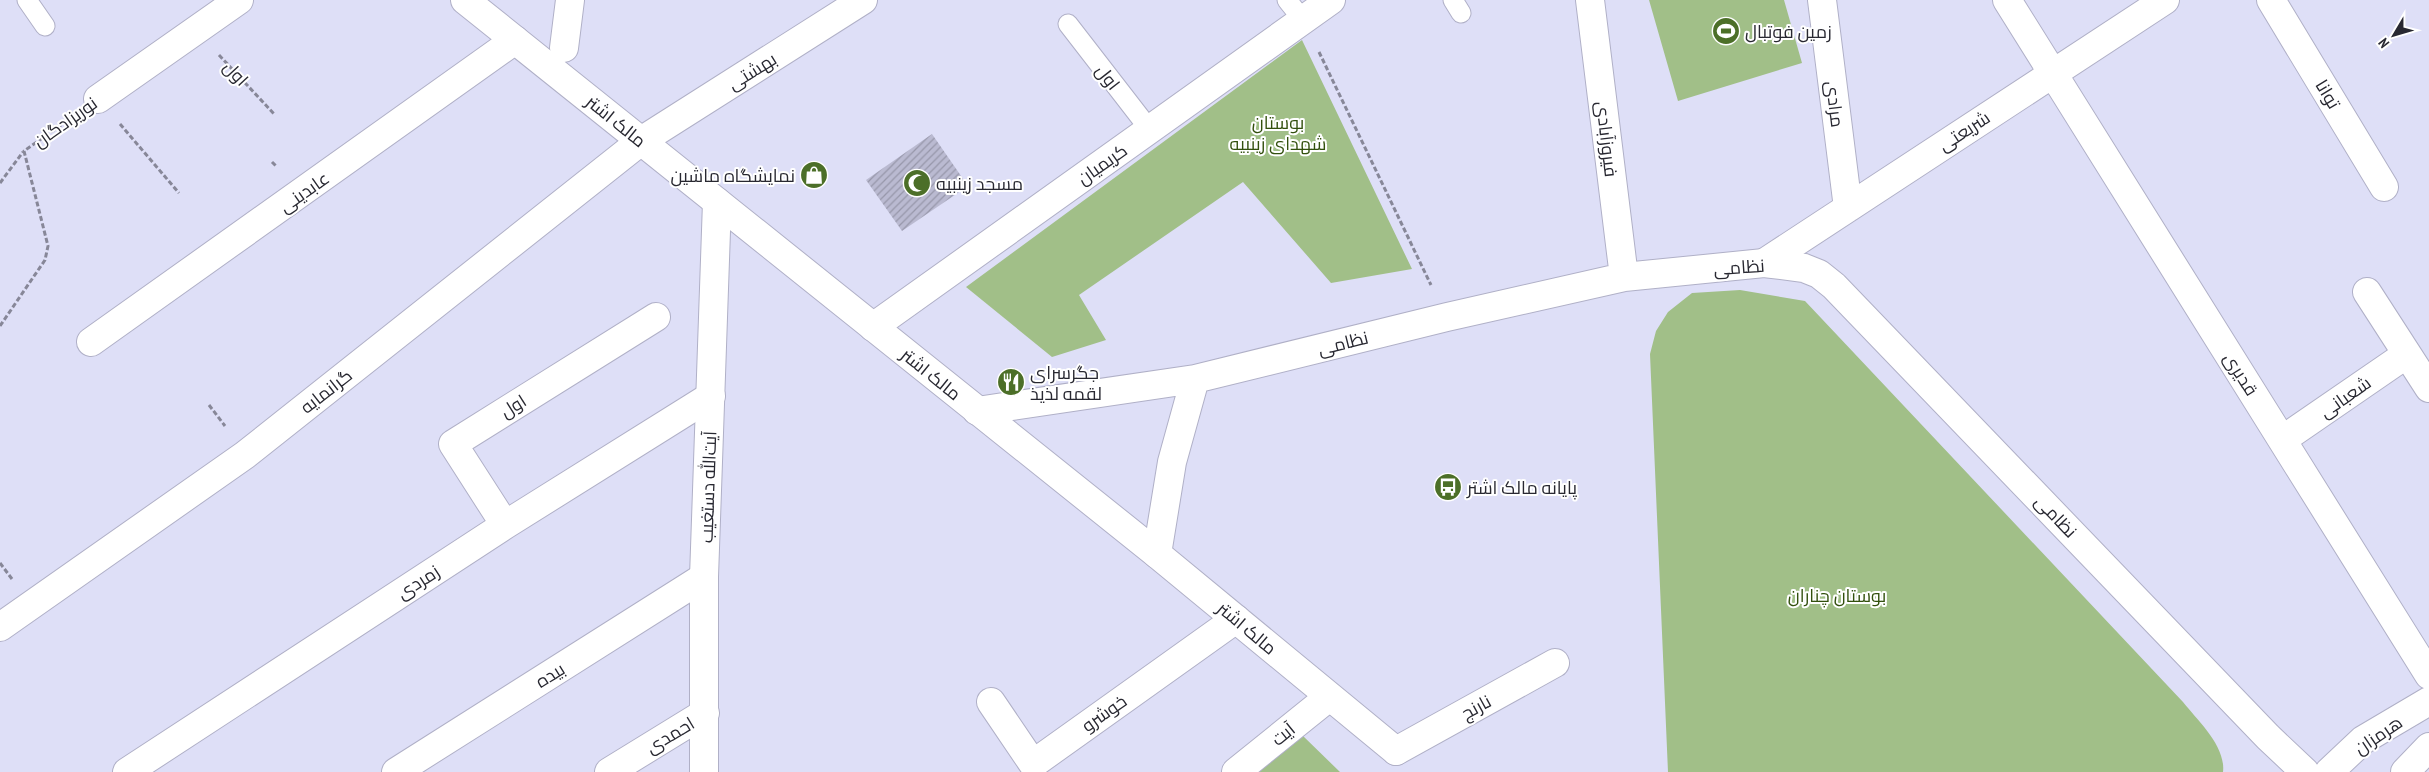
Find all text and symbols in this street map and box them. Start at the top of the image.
north arrow [2369,10,2419,60]
sports icon: زمین فوتبال [1711,16,1741,46]
place label: زمین فوتبال [1745,20,1832,43]
text: N [2374,34,2393,52]
street label: بهشتی [723,47,781,95]
street label: اول [219,55,253,91]
street label: اول [1091,59,1125,95]
street label: توانا [2310,75,2346,113]
street label: مرادی [1821,79,1849,129]
street label: مالک اشتر [580,89,651,152]
street label: نوریزادگان [28,92,102,152]
street label: فیروزآبادی [1591,100,1623,178]
street label: شریعتی [1934,106,1994,156]
park label: بوستان شهدای زینبیه [1229,111,1327,155]
street label: کریمیان [1072,138,1132,190]
shop icon: نمایشگاه ماشین [799,160,829,190]
place label: نمایشگاه ماشین [670,164,795,187]
street label: عابدینی [274,166,334,218]
mosque icon: مسجد زینبیه [902,168,932,198]
place label: مسجد زینبیه [936,172,1023,195]
street label: نظامی [1713,254,1765,280]
street label: نظامی [1315,326,1371,360]
street label: مالک اشتر [895,342,966,405]
street label: قدیری [2219,348,2263,400]
place label: جگرسرای لقمه لذیذ [1030,361,1102,405]
street label: گرانمایه [295,364,357,418]
restaurant icon: جگرسرای لقمه لذیذ [996,367,1026,397]
street label: شعبانی [2315,371,2375,423]
street label: اول [496,389,530,423]
street label: آیت‌الله دستغیب [695,430,721,544]
bus stop icon: پایانه مالک اشتر [1433,472,1463,502]
place label: پایانه مالک اشتر [1466,476,1577,500]
street label: نظامی [2030,490,2082,542]
street label: زمردی [392,560,444,604]
park label: بوستان چناران [1788,584,1886,608]
street label: مالک اشتر [1212,596,1281,660]
street label: بیده [531,657,569,693]
street label: خوشرو [1077,689,1131,737]
street label: نارنج [1457,689,1496,725]
street label: هرمزان [2349,711,2407,759]
street label: احمدی [641,712,699,758]
street label: آیت [1266,717,1300,751]

